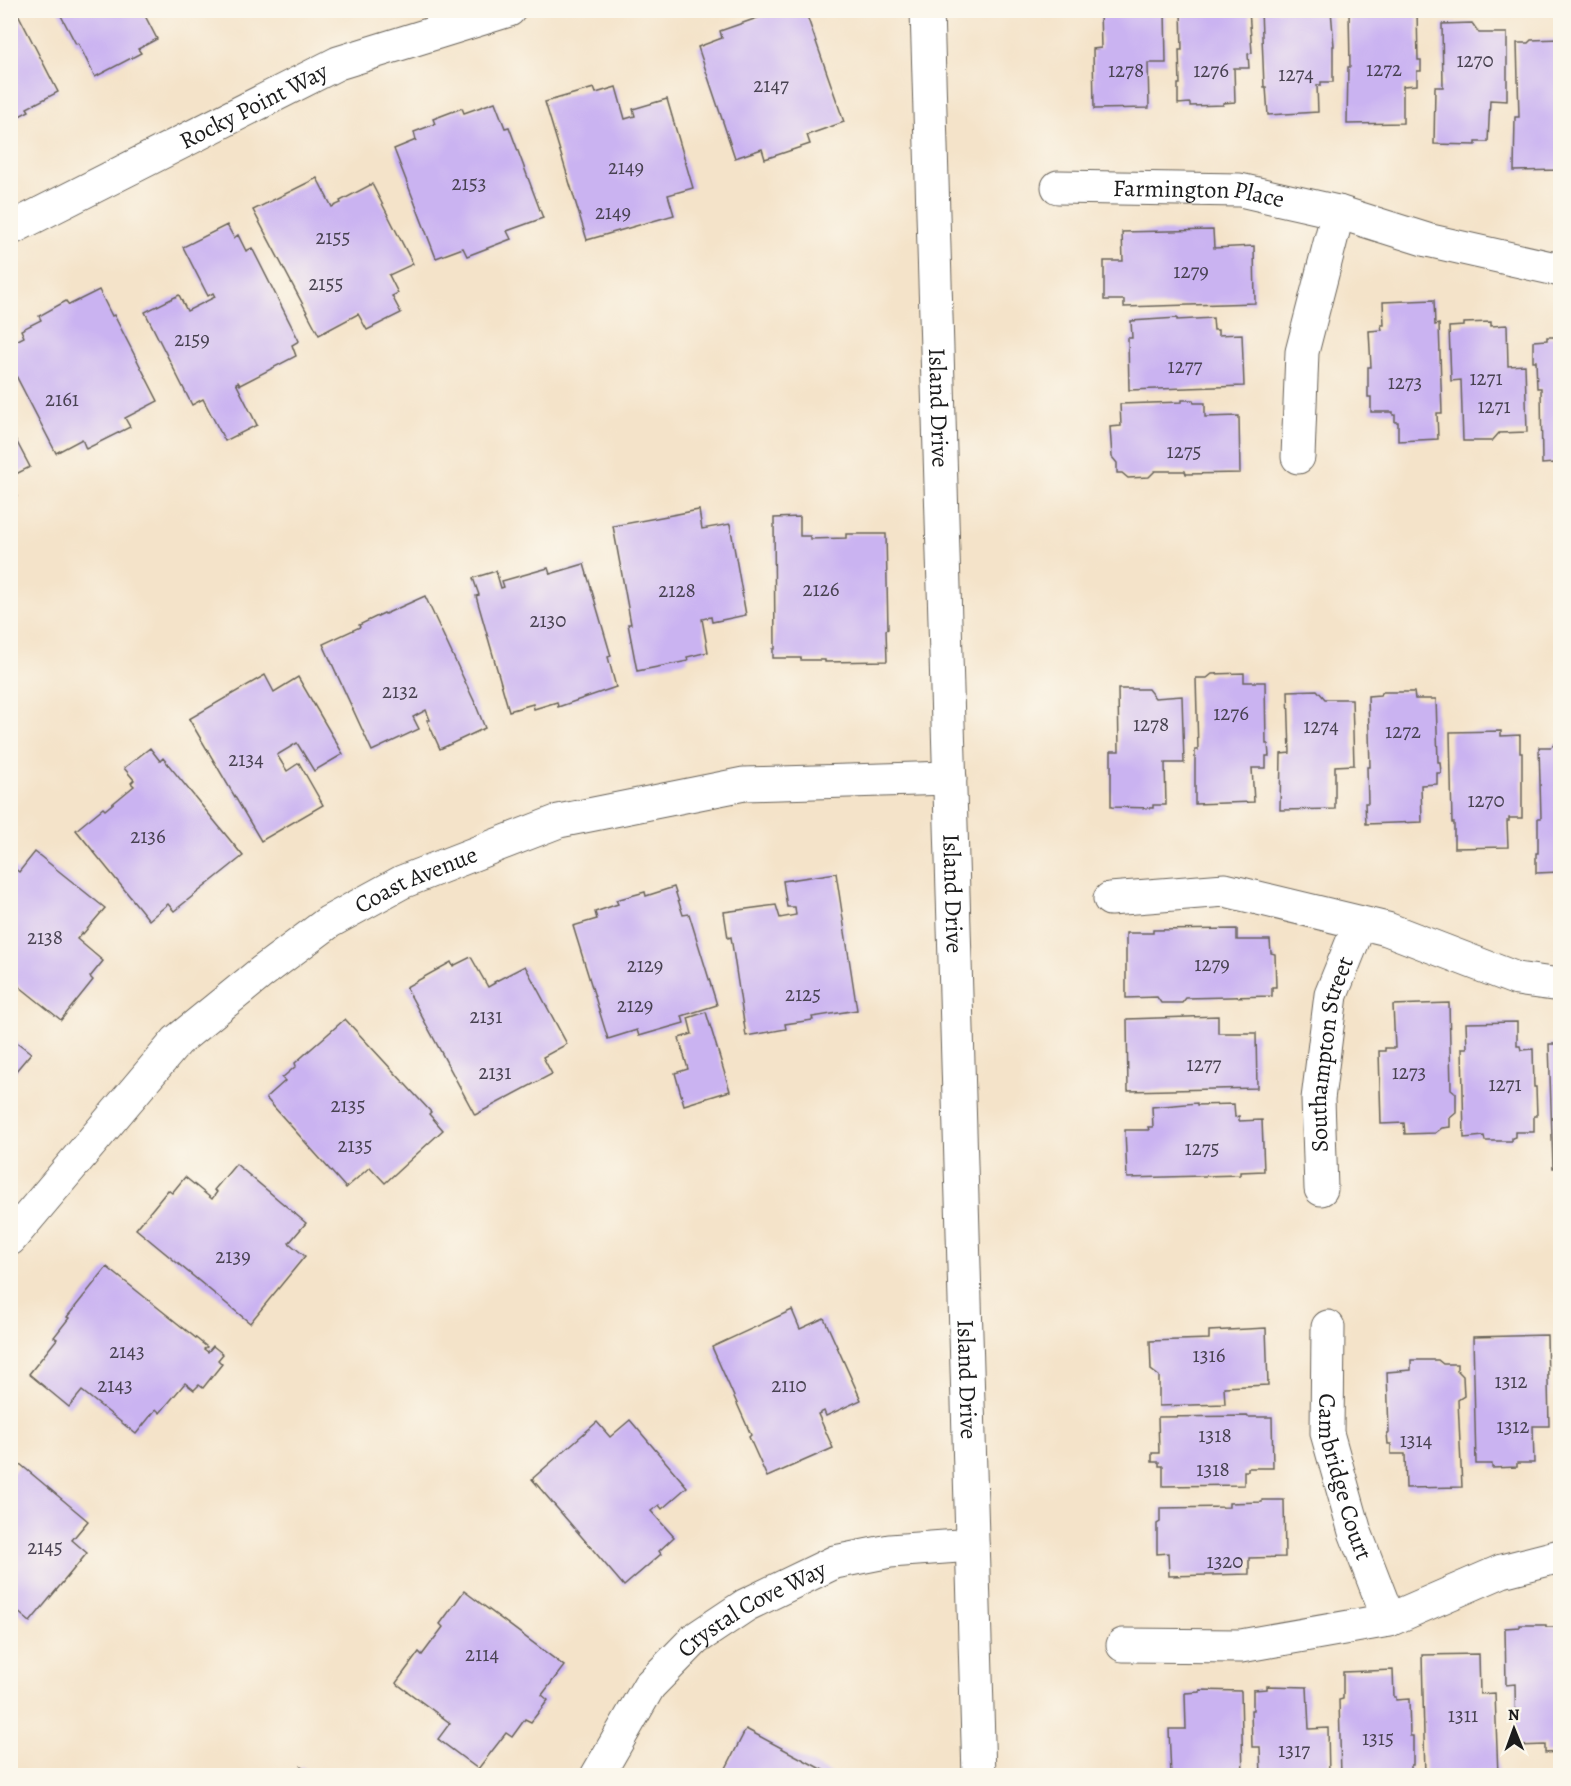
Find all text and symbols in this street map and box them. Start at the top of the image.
house number: 1270 [1456,46,1494,74]
street label: Rocky Point Way [174,55,333,157]
house number: 1272 [1366,55,1402,83]
house number: 1278 [1108,56,1144,84]
house number: 1276 [1193,56,1229,84]
house number: 1274 [1278,60,1314,88]
house number: 2147 [753,71,789,99]
house number: 2149 [608,153,644,181]
house number: 2153 [452,169,486,197]
street label: Farmington Place [1113,172,1288,215]
house number: 2149 [595,198,631,226]
house number: 2155 [315,223,351,251]
house number: 1279 [1173,257,1209,285]
house number: 2155 [308,269,344,297]
house number: 2159 [174,325,210,353]
street label: Island Drive [921,348,956,468]
house number: 1277 [1168,352,1203,380]
house number: 1271 [1469,364,1503,392]
house number: 1273 [1388,368,1422,396]
house number: 2161 [45,385,79,413]
house number: 1271 [1477,392,1511,420]
house number: 1275 [1166,437,1202,465]
house number: 2126 [803,575,840,603]
house number: 2128 [658,576,696,604]
house number: 2130 [529,606,567,634]
house number: 2132 [382,677,418,705]
house number: 1276 [1213,699,1249,727]
house number: 1278 [1133,710,1169,738]
house number: 1274 [1303,712,1339,740]
house number: 1272 [1385,717,1421,745]
house number: 2134 [228,745,264,773]
house number: 1270 [1467,786,1505,814]
house number: 2136 [130,822,166,850]
street label: Island Drive [935,833,971,954]
street label: Coast Avenue [349,838,482,921]
house number: 2138 [27,923,63,951]
house number: 1279 [1194,950,1230,978]
house number: 2129 [627,951,663,979]
street label: Southampton Street [1302,951,1361,1153]
house number: 2125 [785,980,821,1008]
house number: 2129 [617,991,653,1019]
house number: 2131 [469,1002,503,1030]
house number: 1277 [1187,1050,1222,1078]
house number: 2131 [478,1058,512,1086]
house number: 1273 [1392,1058,1426,1086]
house number: 1271 [1488,1070,1522,1098]
house number: 2135 [331,1091,365,1119]
house number: 2135 [338,1131,372,1159]
house number: 1275 [1184,1134,1220,1162]
house number: 2139 [215,1242,251,1270]
street label: Island Drive [950,1319,985,1440]
house number: 2143 [109,1337,145,1365]
house number: 1316 [1193,1341,1226,1369]
house number: 1312 [1494,1367,1528,1395]
house number: 2143 [97,1371,133,1399]
house number: 2110 [771,1371,807,1399]
street label: Cambridge Court [1311,1393,1380,1565]
house number: 1312 [1496,1412,1530,1440]
house number: 1318 [1198,1421,1232,1449]
house number: 1314 [1400,1426,1432,1454]
house number: 1318 [1196,1455,1230,1483]
house number: 2145 [27,1533,63,1561]
house number: 1320 [1206,1547,1244,1575]
street label: Crystal Cove Way [670,1553,832,1664]
house number: 2114 [465,1640,499,1668]
north arrow [1484,1699,1544,1759]
house number: 1311 [1448,1701,1478,1729]
text: N [1508,1704,1520,1726]
house number: 1315 [1362,1724,1394,1752]
house number: 1317 [1278,1736,1310,1764]

